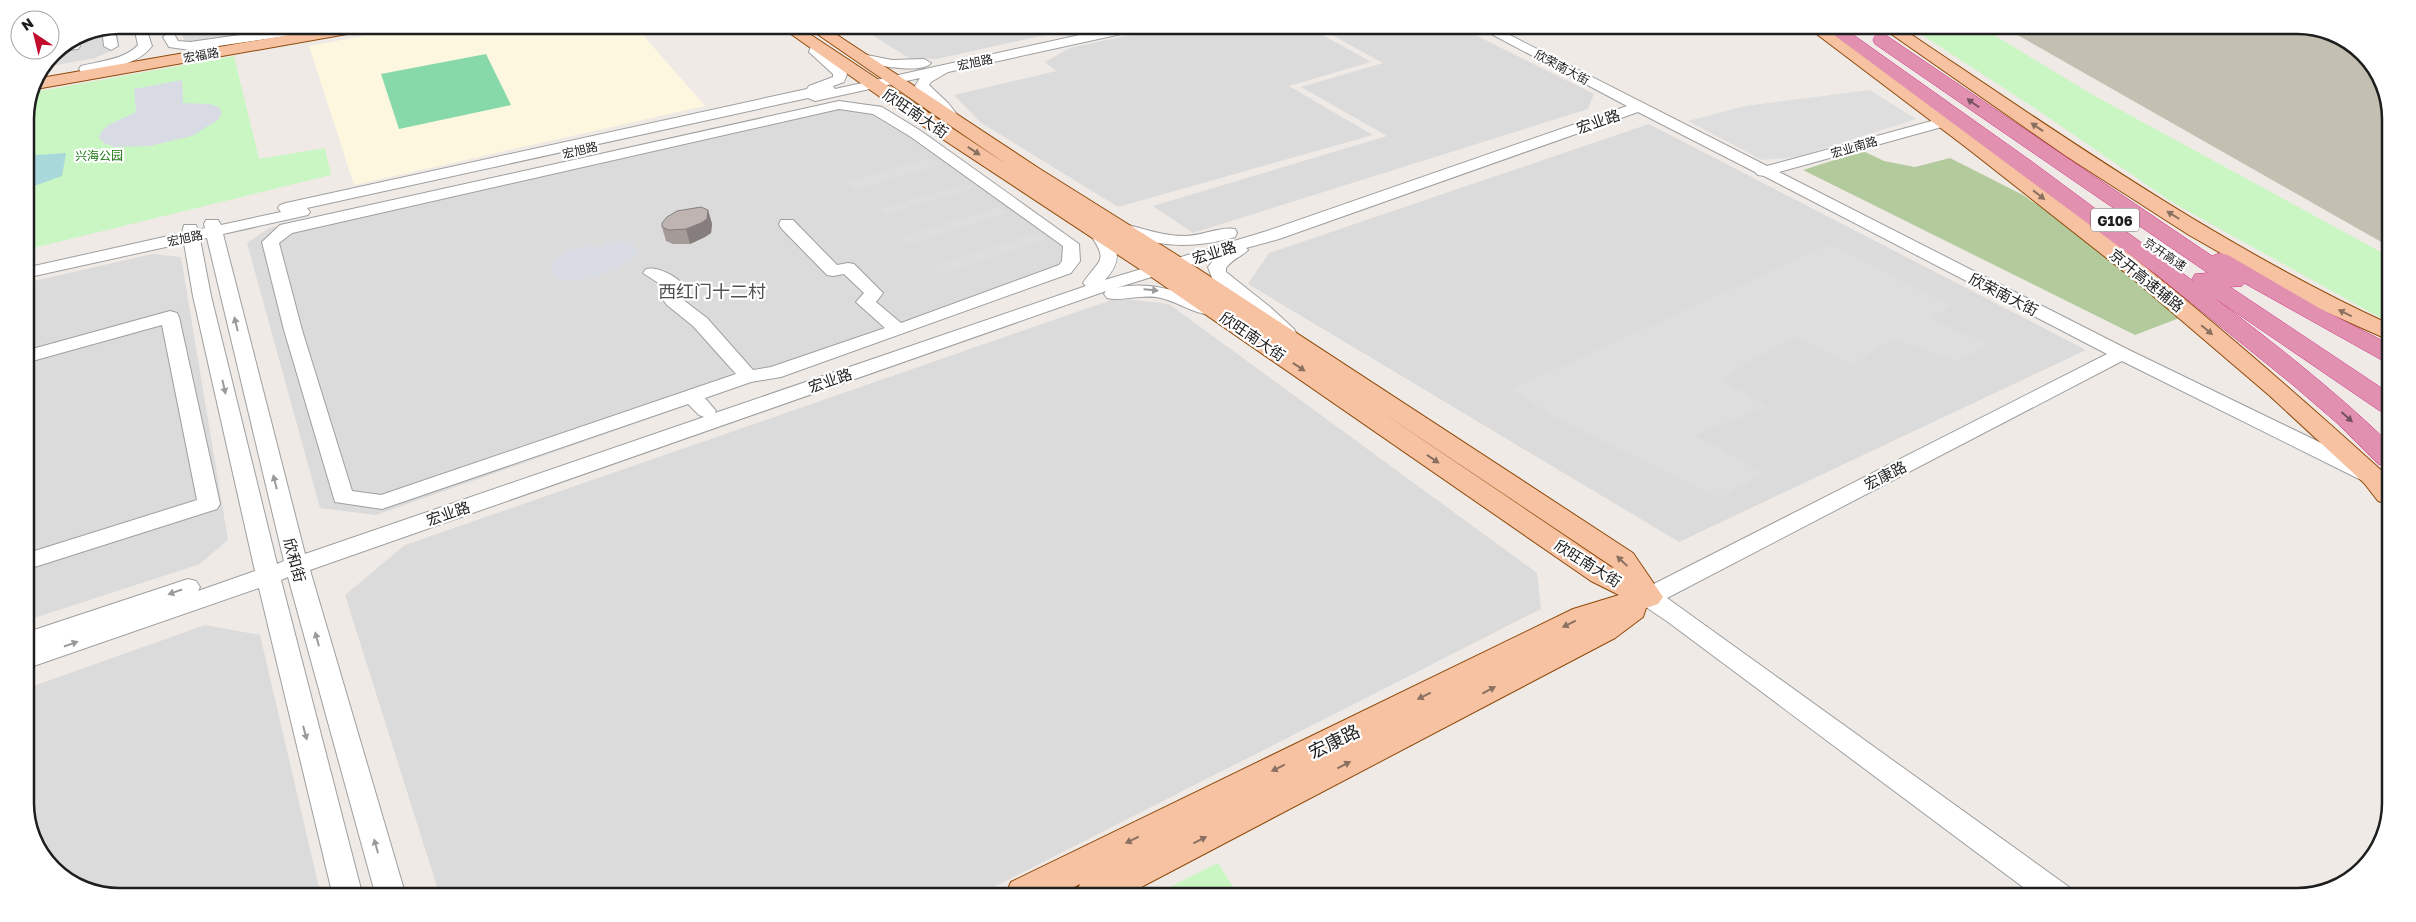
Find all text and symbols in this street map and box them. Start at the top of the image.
north arrow [10,10,60,60]
text: N [18,14,36,34]
street label: 宏福路 [182,44,220,66]
street label: 欣荣南大街 [1532,46,1592,88]
street label: 宏旭路 [956,51,994,73]
street label: 欣旺南大街 [880,85,952,141]
one-way arrow [1966,98,1980,108]
street label: 宏业路 [1574,105,1622,137]
one-way arrow [2030,122,2044,132]
street label: 宏业南路 [1829,133,1879,161]
street label: 宏旭路 [561,139,599,161]
one-way arrow [967,147,981,156]
park label: 兴海公园 [75,148,123,163]
one-way arrow [2032,190,2045,201]
road number: G106 [2091,208,2139,232]
one-way arrow [2167,211,2180,220]
street label: 宏旭路 [166,227,204,249]
street label: 京开高速 [2141,234,2189,274]
street label: 宏业路 [1190,237,1238,267]
street label: 京开高速辅路 [2106,245,2188,315]
street label: 欣荣南大街 [1966,269,2042,319]
district label: 西红门十二村 [658,280,766,302]
one-way arrow [1144,286,1160,294]
street label: 欣旺南大街 [1217,308,1289,364]
one-way arrow [2338,308,2352,316]
one-way arrow [232,317,240,332]
one-way arrow [2200,324,2213,335]
one-way arrow [1292,363,1305,372]
street label: 宏业路 [806,364,854,396]
one-way arrow [220,380,228,395]
one-way arrow [2340,411,2352,423]
one-way arrow [1426,454,1439,464]
street label: 宏康路 [1861,457,1909,493]
one-way arrow [271,475,279,490]
street label: 宏业路 [424,497,472,529]
street label: 欣旺南大街 [1551,535,1625,591]
street label: 欣和街 [280,536,310,584]
one-way arrow [1616,555,1628,567]
one-way arrow [167,588,182,596]
one-way arrow [1562,620,1576,628]
one-way arrow [313,632,321,647]
one-way arrow [64,640,79,648]
one-way arrow [1482,686,1495,695]
one-way arrow [1416,692,1431,700]
street label: 宏康路 [1305,719,1363,763]
one-way arrow [302,725,310,740]
one-way arrow [1337,761,1352,769]
one-way arrow [1271,764,1285,772]
one-way arrow [1125,836,1140,845]
one-way arrow [1193,836,1207,844]
one-way arrow [372,838,380,853]

